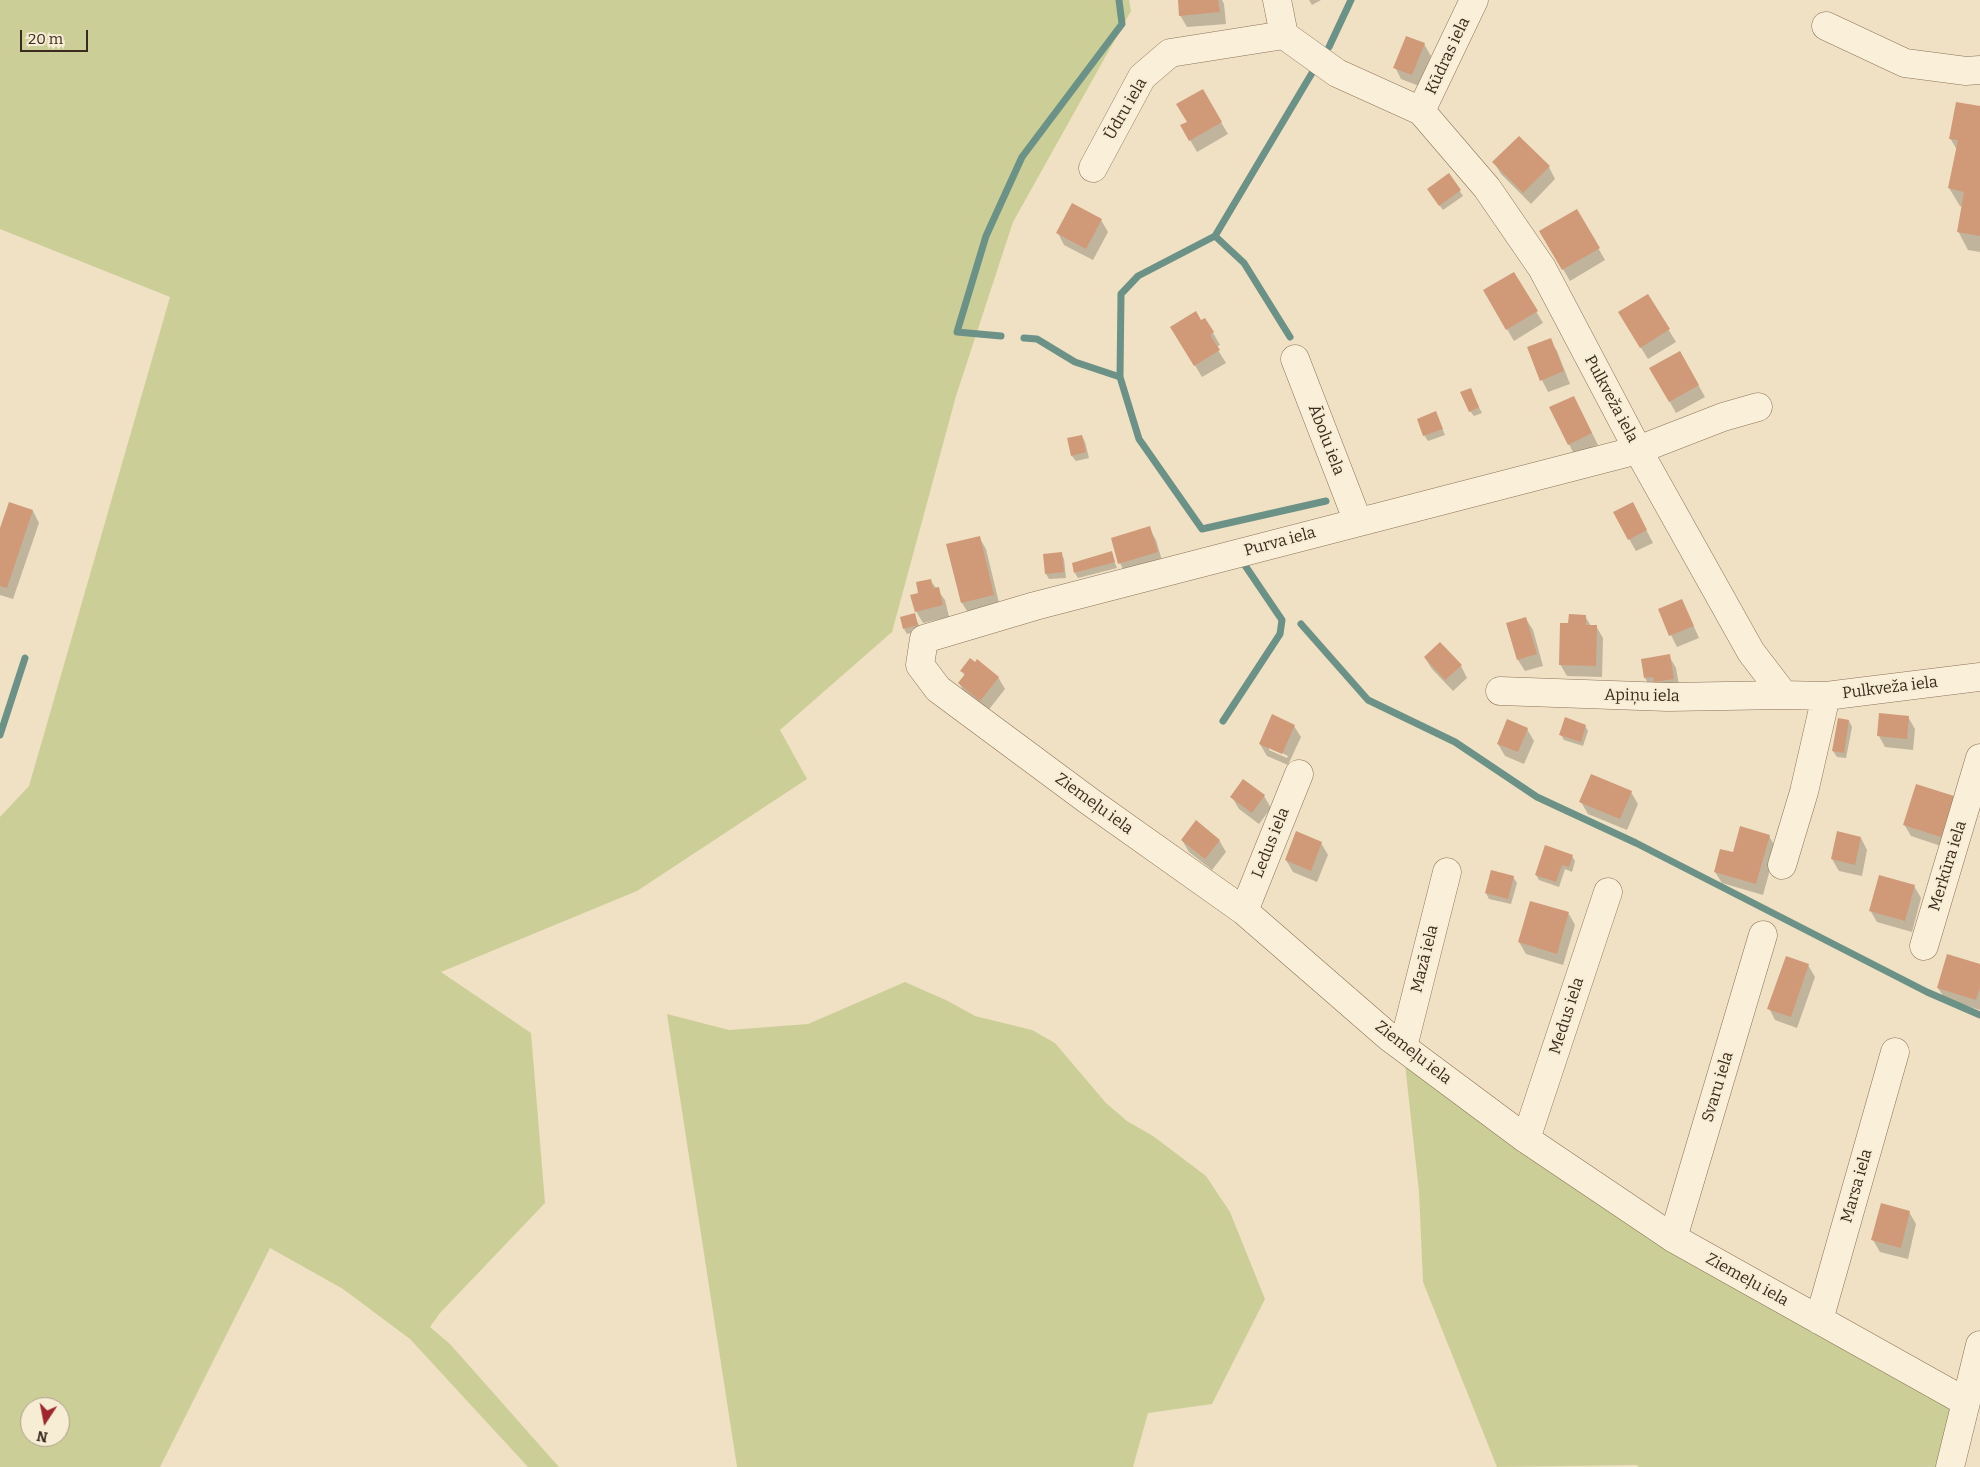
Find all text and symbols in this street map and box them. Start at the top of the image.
street label: Kūdras iela [1422,14,1474,98]
scale bar [22,20,90,52]
text: 20 m [28,30,63,48]
street label: Ūdru iela [1101,75,1151,143]
street label: Pulkveža iela [1580,352,1642,446]
street label: Ābolu iela [1304,402,1348,478]
street label: Purva iela [1242,523,1318,561]
street label: Pulkveža iela [1841,673,1939,703]
street label: Apiņu iela [1604,686,1680,706]
street label: Ziemeļu iela [1051,769,1137,839]
street label: Ledus iela [1248,805,1294,881]
street label: Merkūra iela [1925,818,1971,914]
street label: Mazā iela [1407,923,1443,995]
street label: Medus iela [1546,975,1588,1057]
street label: Ziemeļu iela [1371,1017,1455,1089]
street label: Svaru iela [1698,1049,1738,1125]
street label: Marsa iela [1837,1147,1877,1225]
street label: Ziemeļu iela [1702,1249,1792,1311]
north arrow [20,1397,70,1447]
text: N [35,1427,49,1446]

